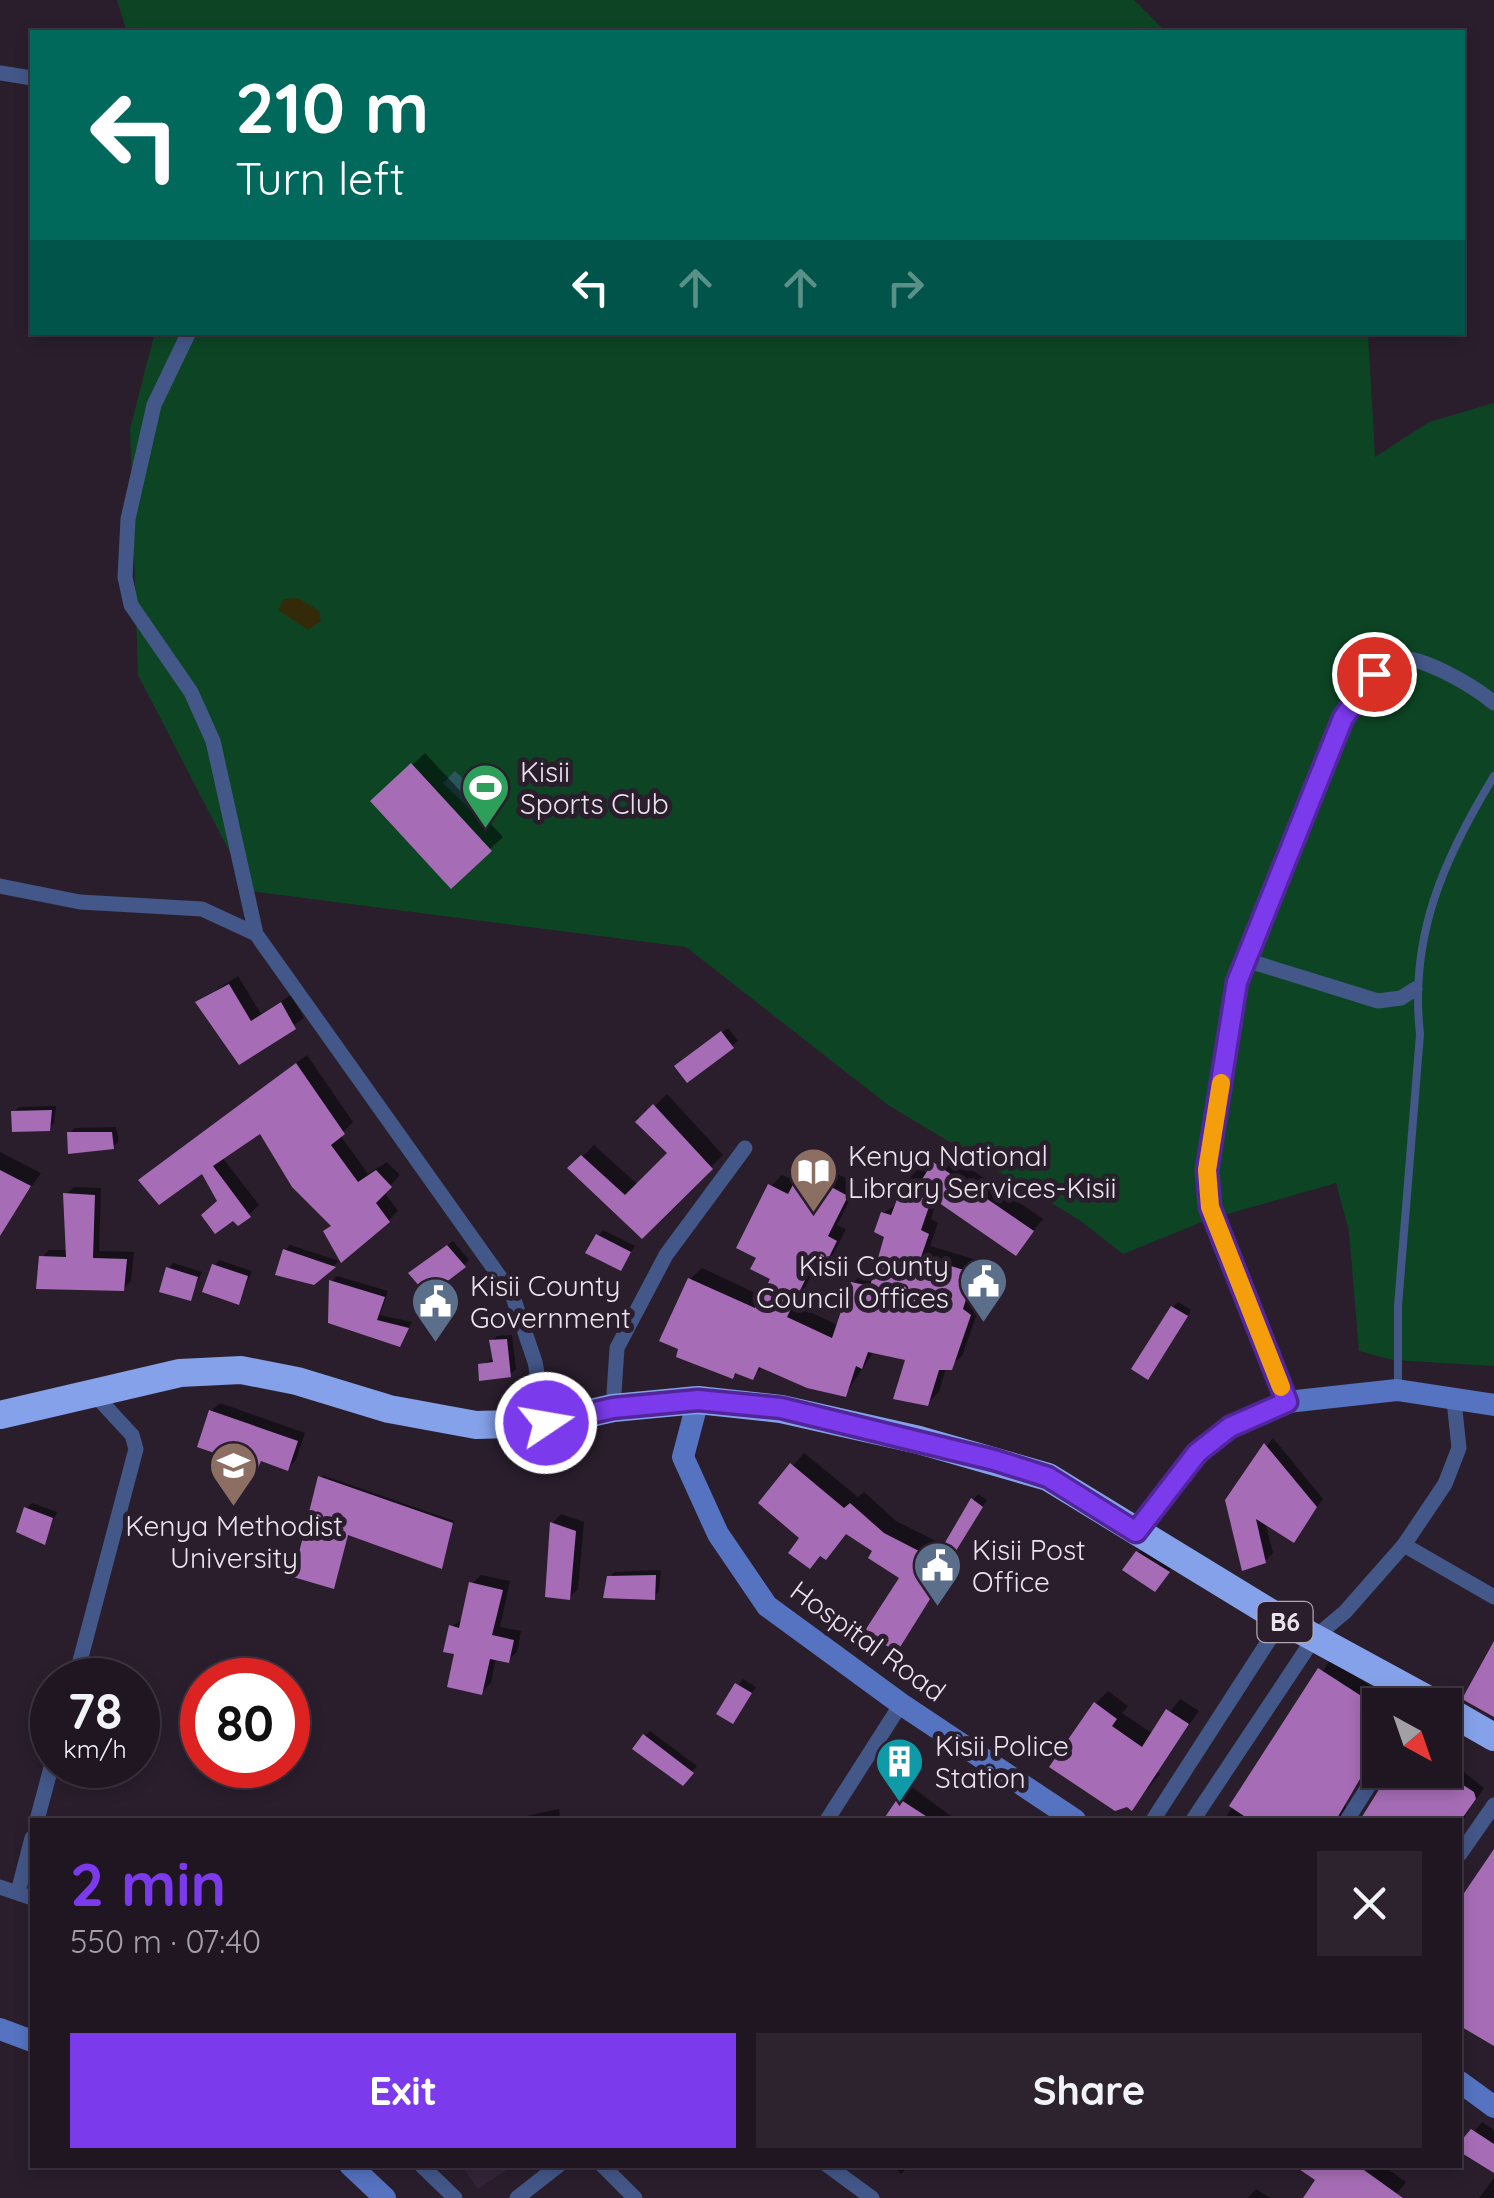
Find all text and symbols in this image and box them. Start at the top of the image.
text: 210 m [235,63,429,151]
icon: left [70,70,200,200]
text: Turn left [235,150,405,206]
icon: left [563,260,618,315]
icon: ahead [668,260,723,315]
icon: ahead [773,260,828,315]
icon: right [878,260,933,315]
pin [1332,632,1417,717]
icon: arrive [1347,647,1402,702]
place label: Kisii Sports Club [520,754,669,821]
sports icon: Kisii Sports Club [459,762,511,830]
place label: Kenya National Library Services-Kisii [848,1138,1117,1205]
library icon: Kenya National Library Services-Kisii [787,1146,839,1214]
place label: Kisii County Council Offices [756,1248,949,1315]
public building icon: Kisii County Council Offices [958,1256,1010,1324]
place label: Kisii County Government [470,1268,631,1335]
public building icon: Kisii County Government [409,1276,461,1344]
position arrow [494,1371,598,1475]
school or university icon: Kenya Methodist University [208,1440,260,1508]
place label: Kenya Methodist University [125,1508,343,1575]
place label: Kisii Post Office [972,1532,1086,1599]
public building icon: Kisii Post Office [911,1540,963,1608]
street label: Hospital Road [784,1573,953,1709]
road number: B6 [1258,1602,1312,1642]
speed limit sign: 80 [180,1658,310,1788]
text: 78 [68,1679,122,1742]
north arrow [1362,1688,1462,1788]
map controls [1362,1688,1462,1788]
place label: Kisii Police Station [935,1728,1069,1795]
text: km/h [63,1733,127,1764]
building icon: Kisii Police Station [874,1736,926,1804]
text: 2 min [70,1846,226,1921]
button: close [1317,1851,1422,1956]
text: 550 m · 07:40 [70,1921,261,1961]
button: Exit [70,2033,736,2148]
button: Share [756,2033,1422,2148]

